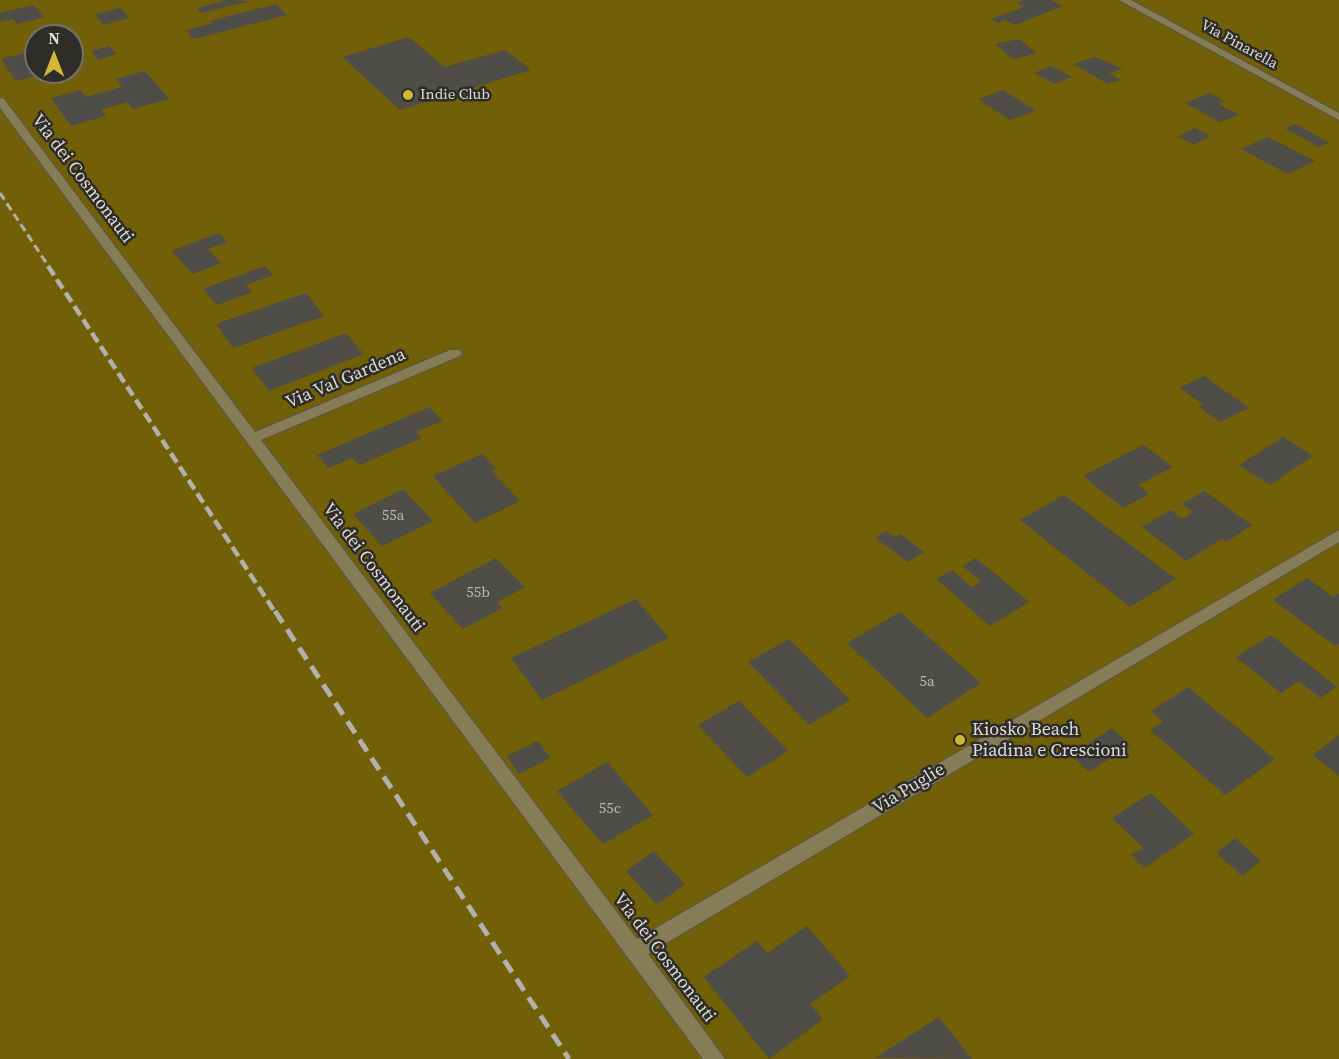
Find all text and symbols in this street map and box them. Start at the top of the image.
street label: Via Pinarella [1197,16,1281,74]
north arrow [24,24,84,84]
text: N [48,27,60,49]
place label: Indie Club [420,86,490,104]
marker: Indie Club [401,88,415,102]
street label: Via dei Cosmonauti [26,110,138,248]
street label: Via Val Gardena [283,344,409,414]
street label: Via dei Cosmonauti [317,499,429,637]
house number: 55a [382,507,404,525]
house number: 55b [466,584,490,602]
house number: 5a [919,673,935,691]
place label: Kiosko Beach Piadina e Crescioni [972,719,1127,762]
marker: Kiosko Beach Piadina e Crescioni [953,733,967,747]
street label: Via Puglie [869,759,949,819]
house number: 55c [599,800,621,818]
street label: Via dei Cosmonauti [608,889,720,1027]

